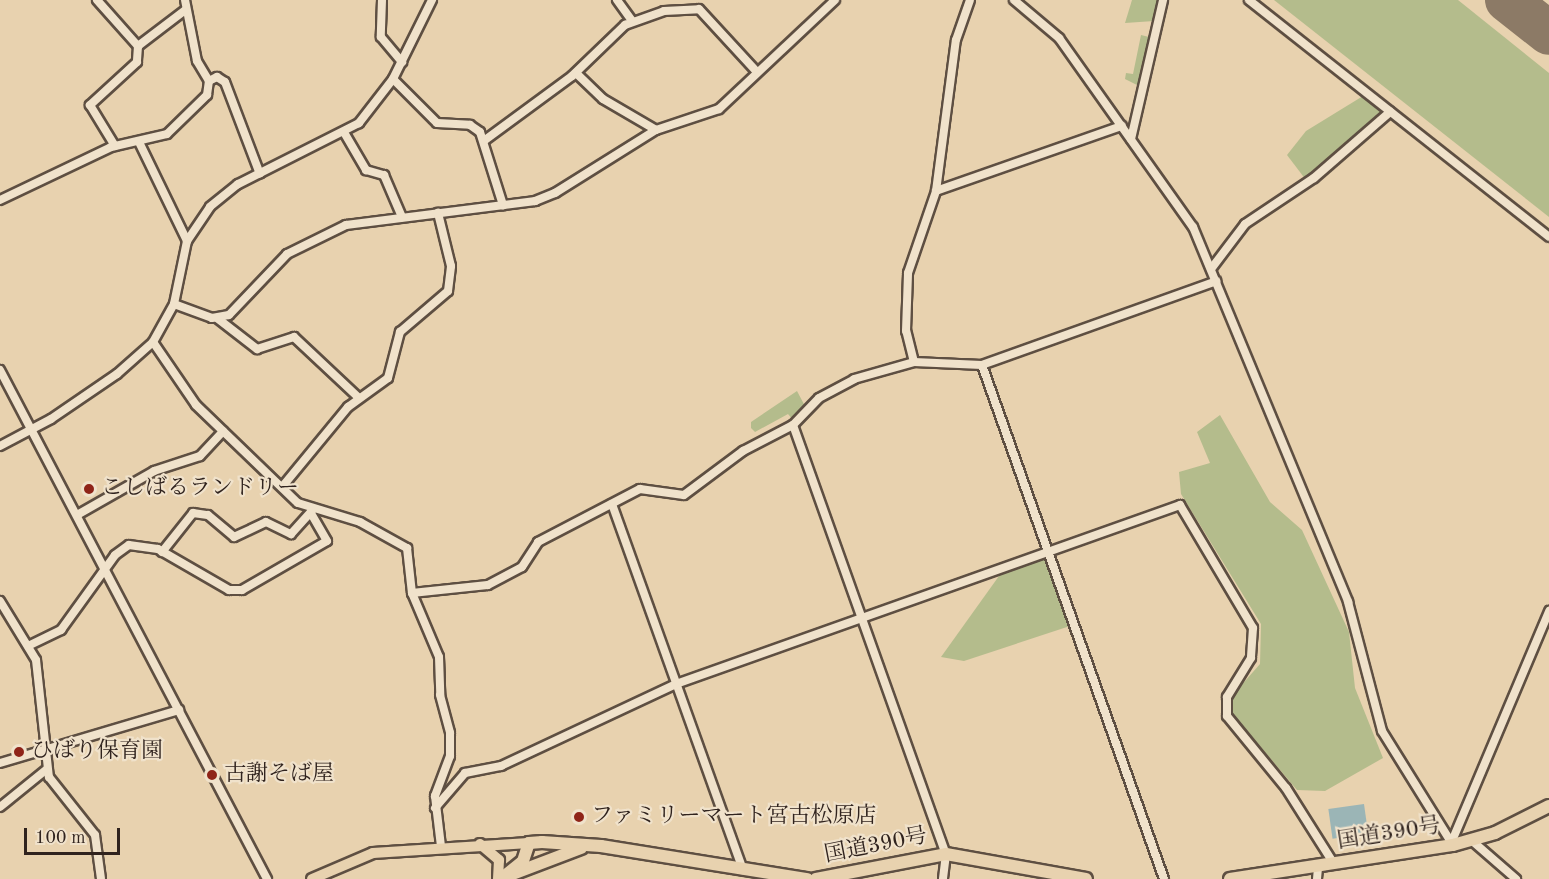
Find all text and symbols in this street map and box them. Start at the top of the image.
place label: こしばるランドリー [101,476,299,502]
marker: こしばるランドリー [82,482,96,496]
place label: ひばり保育園 [31,739,163,765]
marker: ひばり保育園 [12,745,26,759]
place label: 古謝そば屋 [224,762,334,788]
marker: 古謝そば屋 [205,768,219,782]
place label: ファミリーマート宮古松原店 [591,804,877,830]
marker: ファミリーマート宮古松原店 [572,810,586,824]
street label: 国道390号 [1335,813,1443,855]
scale bar [27,816,123,854]
street label: 国道390号 [822,823,930,869]
text: 100 m [35,829,86,847]

